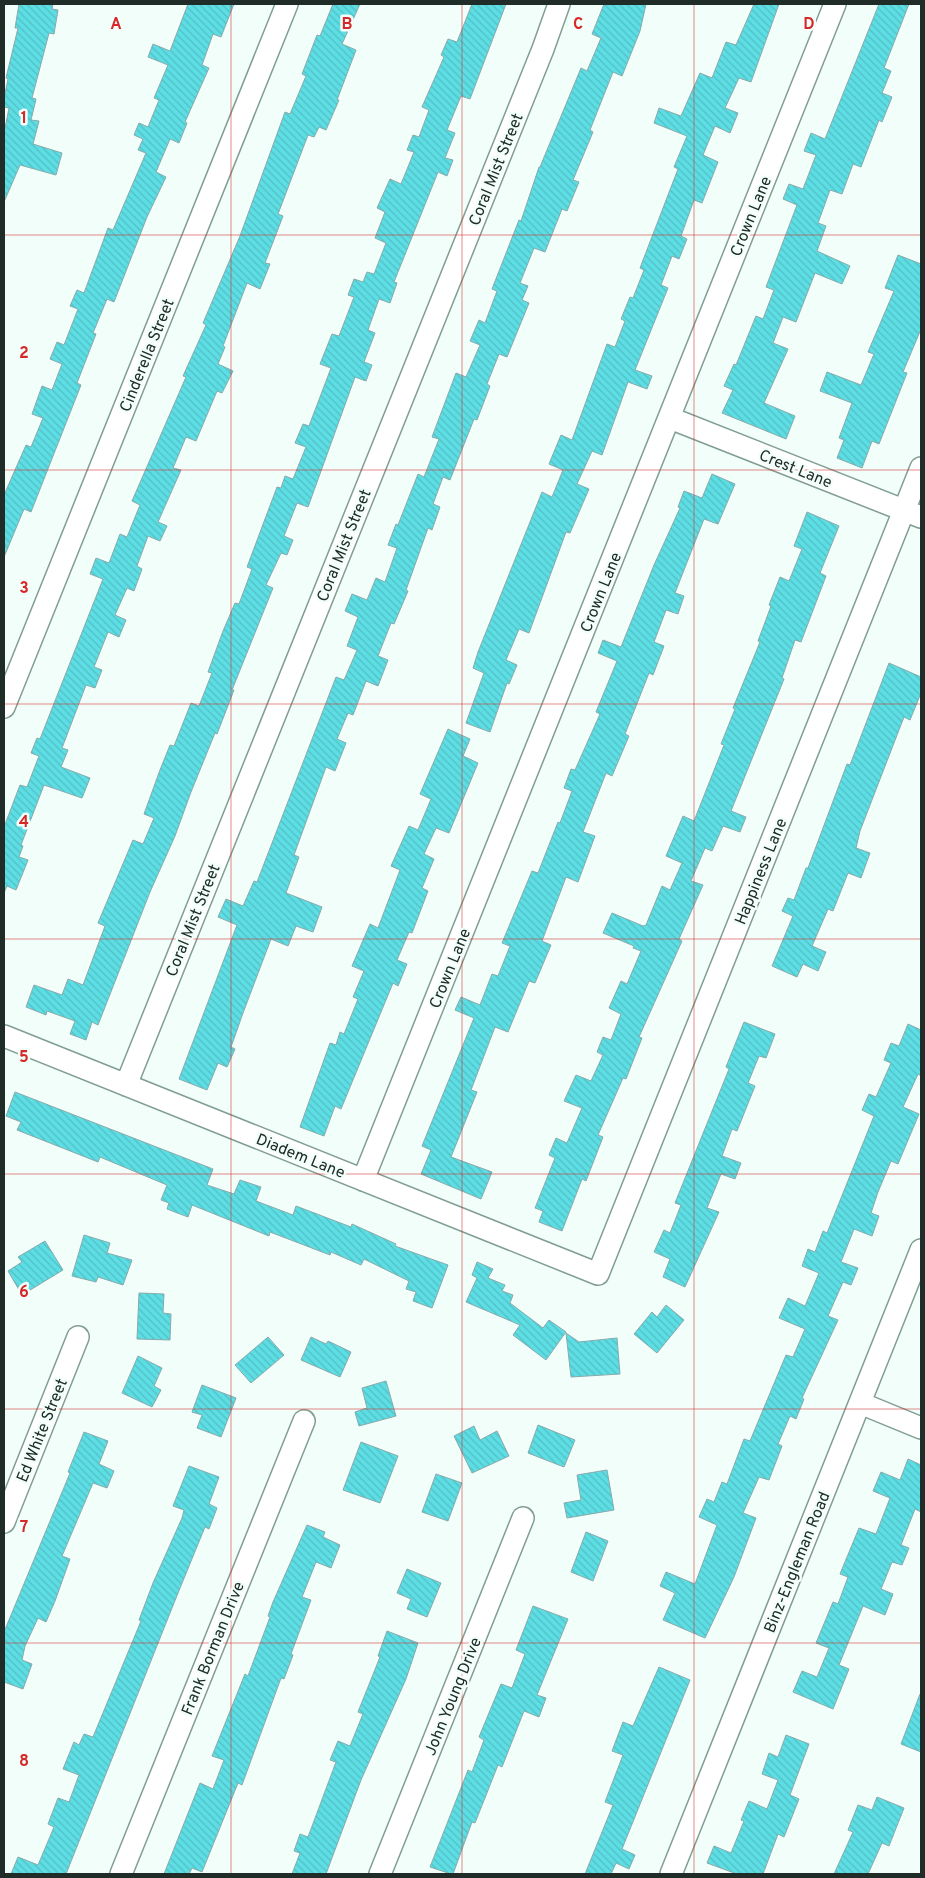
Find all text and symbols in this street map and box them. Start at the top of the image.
text: A [110,15,122,35]
text: B [341,15,353,35]
text: C [573,15,583,35]
text: D [803,15,815,35]
text: 1 [21,109,27,129]
street label: Coral Mist Street [465,111,529,229]
street label: Crown Lane [727,174,777,260]
street label: Cinderella Street [116,296,180,415]
text: 2 [19,344,29,364]
street label: Crest Lane [756,446,835,494]
street label: Coral Mist Street [313,487,377,605]
street label: Crown Lane [577,550,627,636]
text: 3 [19,579,29,599]
text: 4 [19,813,29,833]
street label: Happiness Lane [731,815,792,928]
street label: Coral Mist Street [162,862,226,980]
street label: Crown Lane [426,926,476,1012]
text: 5 [19,1048,29,1068]
street label: Diadem Lane [253,1130,348,1184]
text: 6 [19,1283,29,1303]
street label: Ed White Street [13,1376,73,1486]
street label: Binz-Engleman Road [760,1489,835,1636]
text: 7 [20,1518,28,1538]
street label: Frank Borman Drive [178,1579,250,1718]
street label: John Young Drive [421,1635,487,1759]
text: 8 [19,1752,29,1772]

